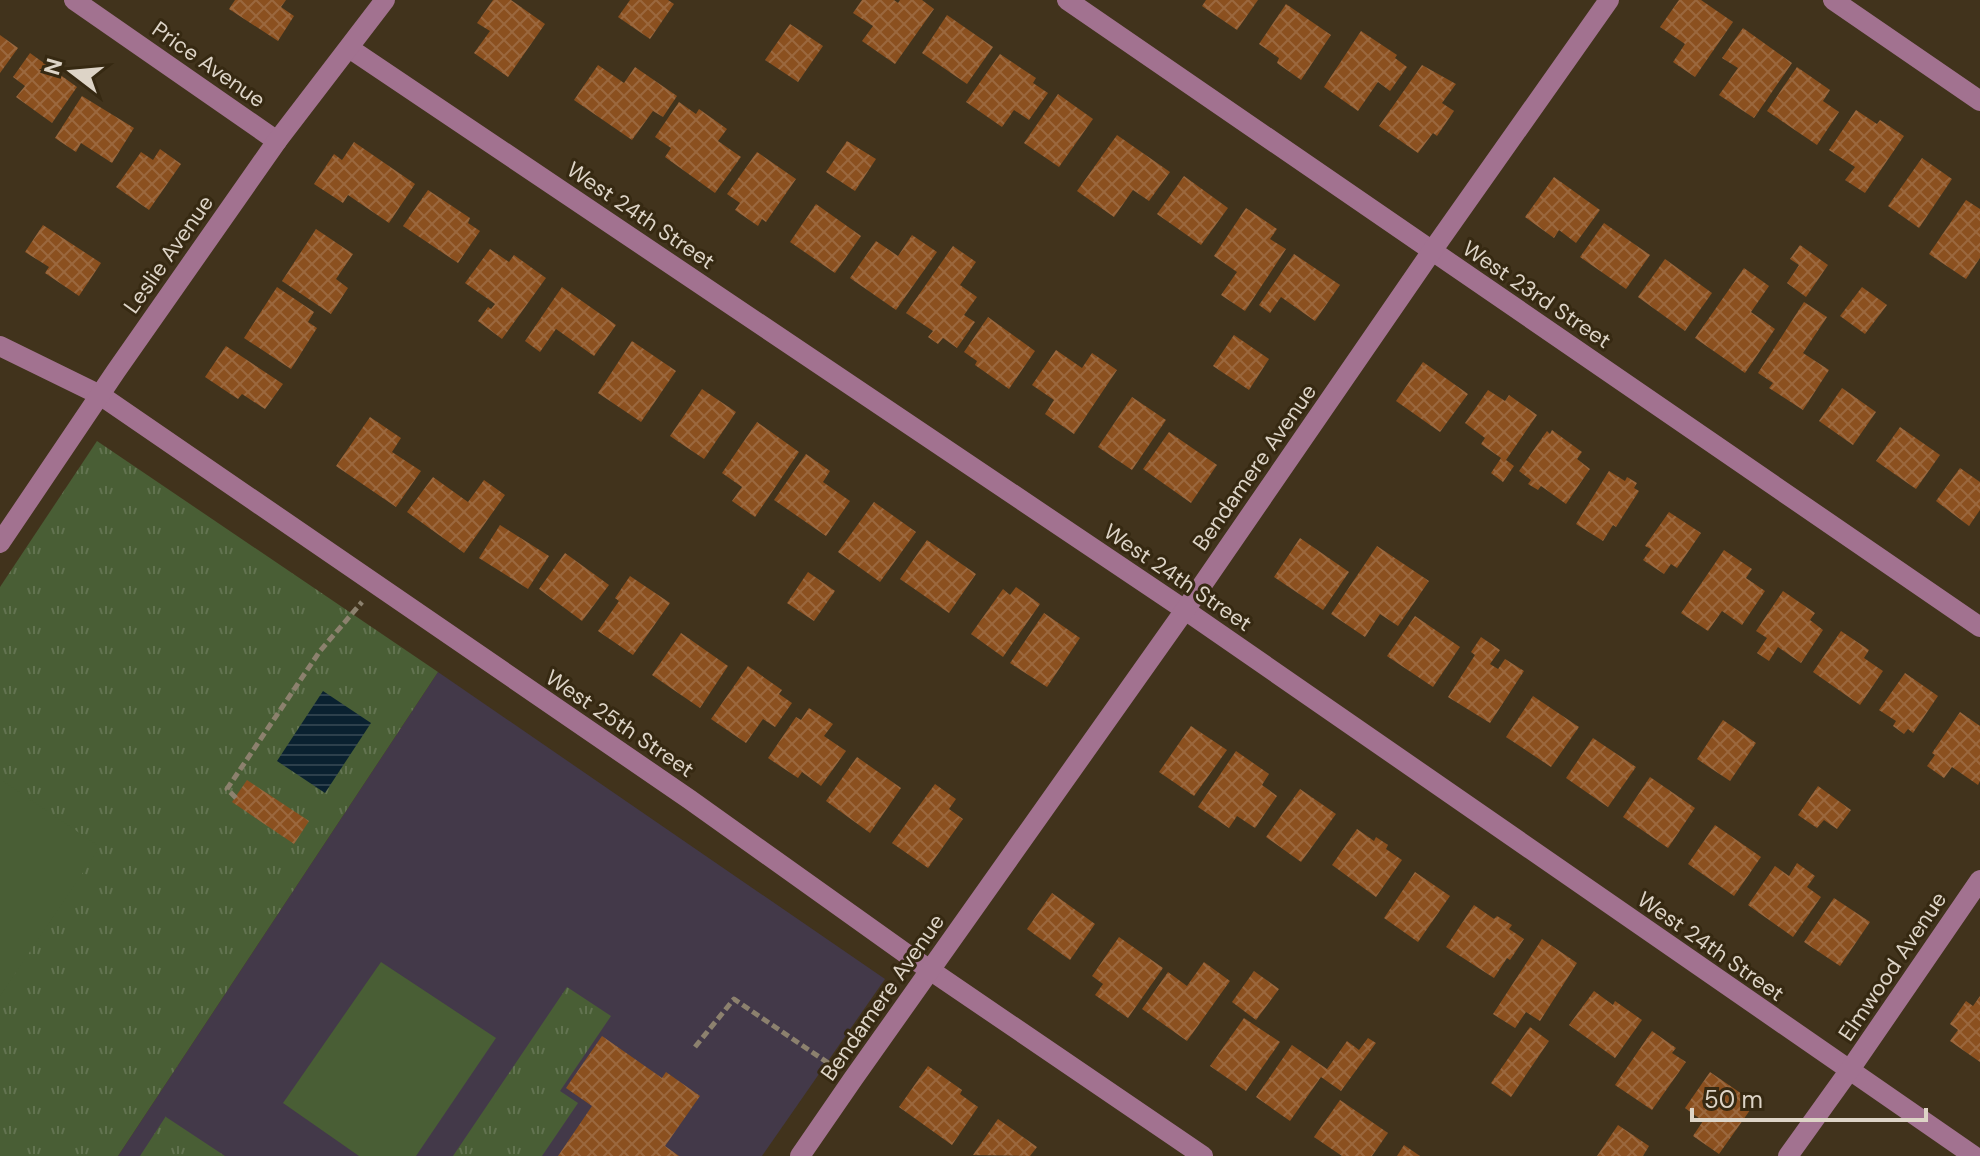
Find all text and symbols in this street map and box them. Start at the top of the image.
street label: Price Avenue [146,15,271,114]
north arrow [32,32,112,112]
text: N [37,55,69,78]
street label: West 24th Street [561,155,720,276]
street label: Leslie Avenue [117,189,220,319]
street label: West 23rd Street [1457,234,1617,355]
street label: Bendamere Avenue [1186,378,1323,556]
street label: West 24th Street [1098,517,1257,638]
street label: West 25th Street [540,663,700,784]
street label: West 24th Street [1632,885,1790,1008]
street label: Elmwood Avenue [1832,886,1953,1046]
street label: Bendamere Avenue [814,908,951,1086]
scale bar [1692,1072,1926,1122]
text: 50 m [1704,1084,1763,1115]

